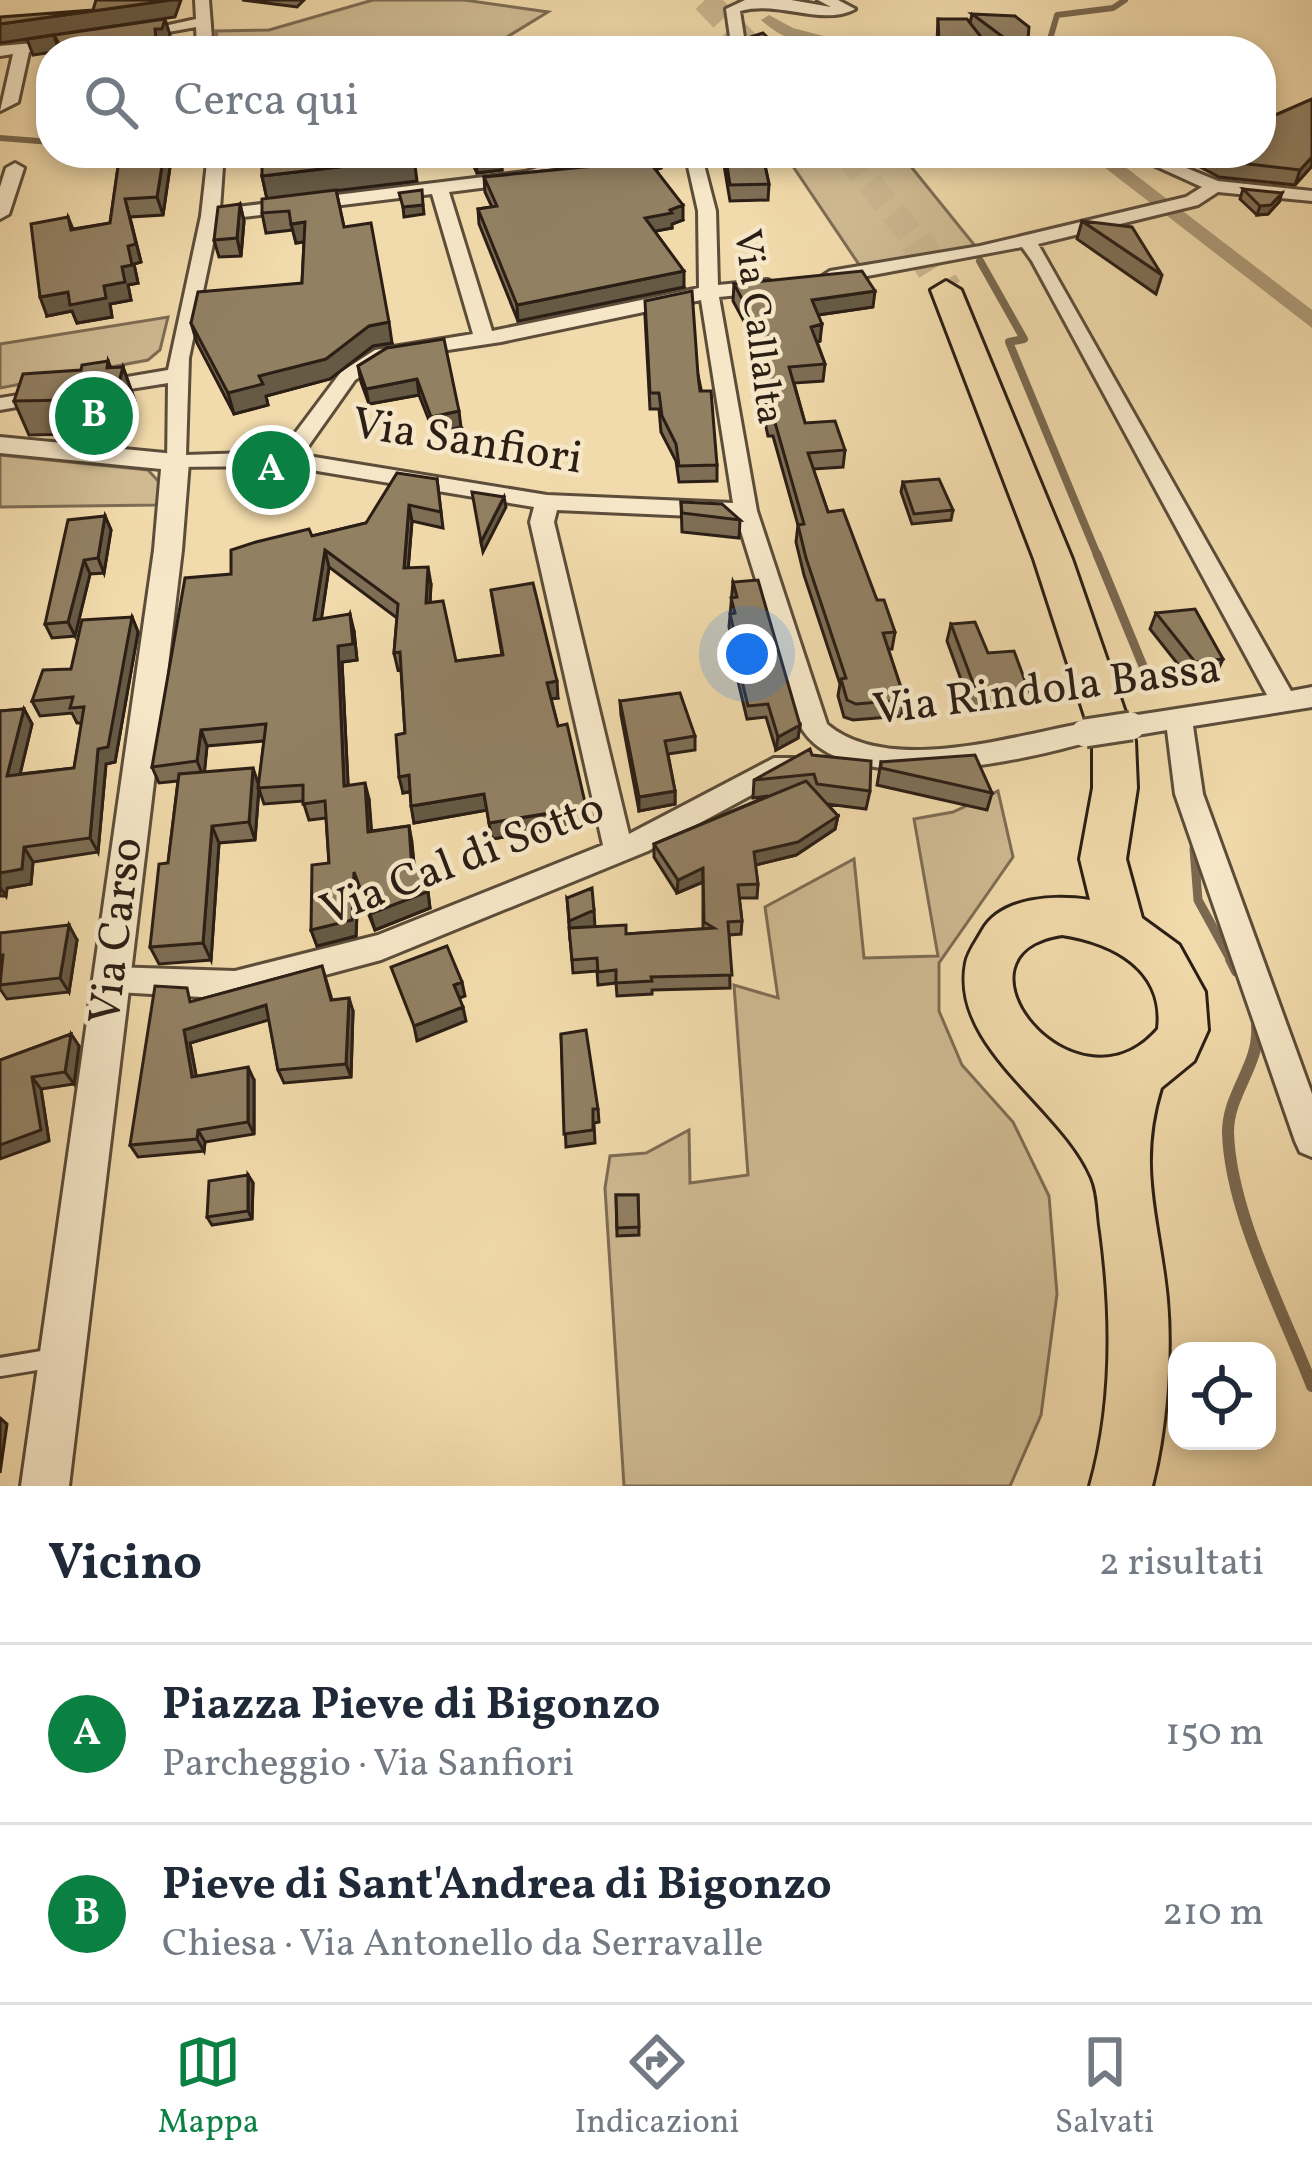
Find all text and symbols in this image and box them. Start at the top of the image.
search box [36,36,1276,168]
icon: search [78,69,144,135]
text: Cerca qui [174,71,359,134]
street label: Via Callalta [718,226,796,428]
pin: B [55,371,133,461]
street label: Via Sanfiori [347,394,587,492]
pin: A [232,425,310,515]
your location [717,624,777,684]
street label: Via Rindola Bassa [870,638,1224,744]
street label: Via Cal di Sotto [312,778,614,944]
street label: Via Carso [75,834,161,1028]
map controls [1168,1342,1276,1450]
button: locate [1168,1342,1276,1450]
text: Vicino [48,1529,202,1600]
text: 2 risultati [1099,1537,1264,1591]
text: Piazza Pieve di Bigonzo [162,1675,660,1738]
text: A [73,1707,101,1761]
text: 150 m [1165,1707,1264,1761]
text: Parcheggio · Via Sanfiori [162,1738,574,1792]
text: Pieve di Sant'Andrea di Bigonzo [162,1855,832,1918]
text: B [74,1887,100,1941]
text: 210 m [1162,1887,1264,1941]
text: Chiesa · Via Antonello da Serravalle [162,1918,763,1972]
tab: Mappa [158,2029,259,2147]
tab: Indicazioni [575,2029,739,2147]
tab: Salvati [1055,2029,1154,2147]

